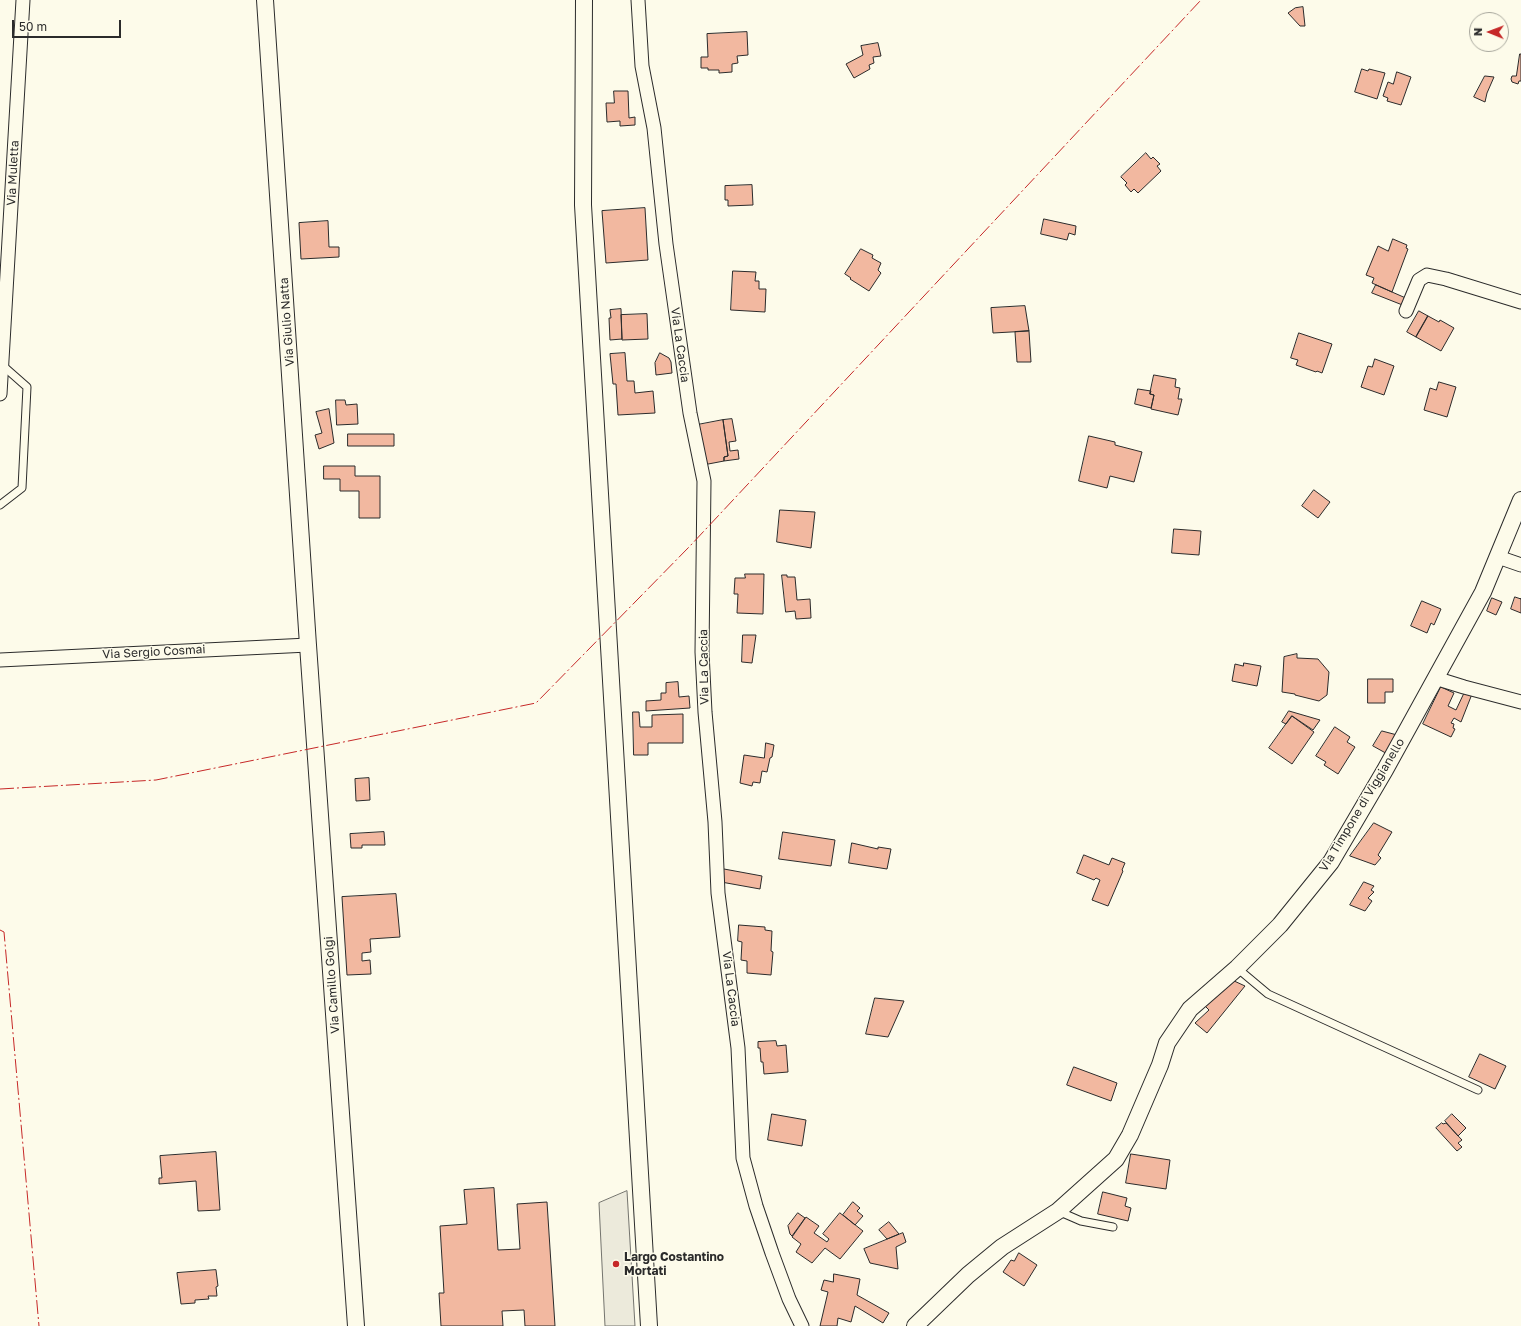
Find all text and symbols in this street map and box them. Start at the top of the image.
scale bar [14,12,123,38]
north arrow [1469,12,1509,52]
text: 50 m [19,19,47,34]
text: N [1471,27,1484,36]
street label: Via Muletta [4,140,22,206]
street label: Via Giulio Natta [277,277,297,367]
street label: Via La Caccia [668,306,692,384]
street label: Via La Caccia [696,629,712,705]
street label: Via Sergio Cosmai [102,642,206,662]
street label: Via Timpone di Viggianello [1316,736,1408,874]
street label: Via Camillo Golgi [321,936,343,1034]
street label: Via La Caccia [719,951,743,1027]
place label: Largo Costantino Mortati [624,1250,724,1278]
marker: Largo Costantino Mortati [611,1259,621,1269]

